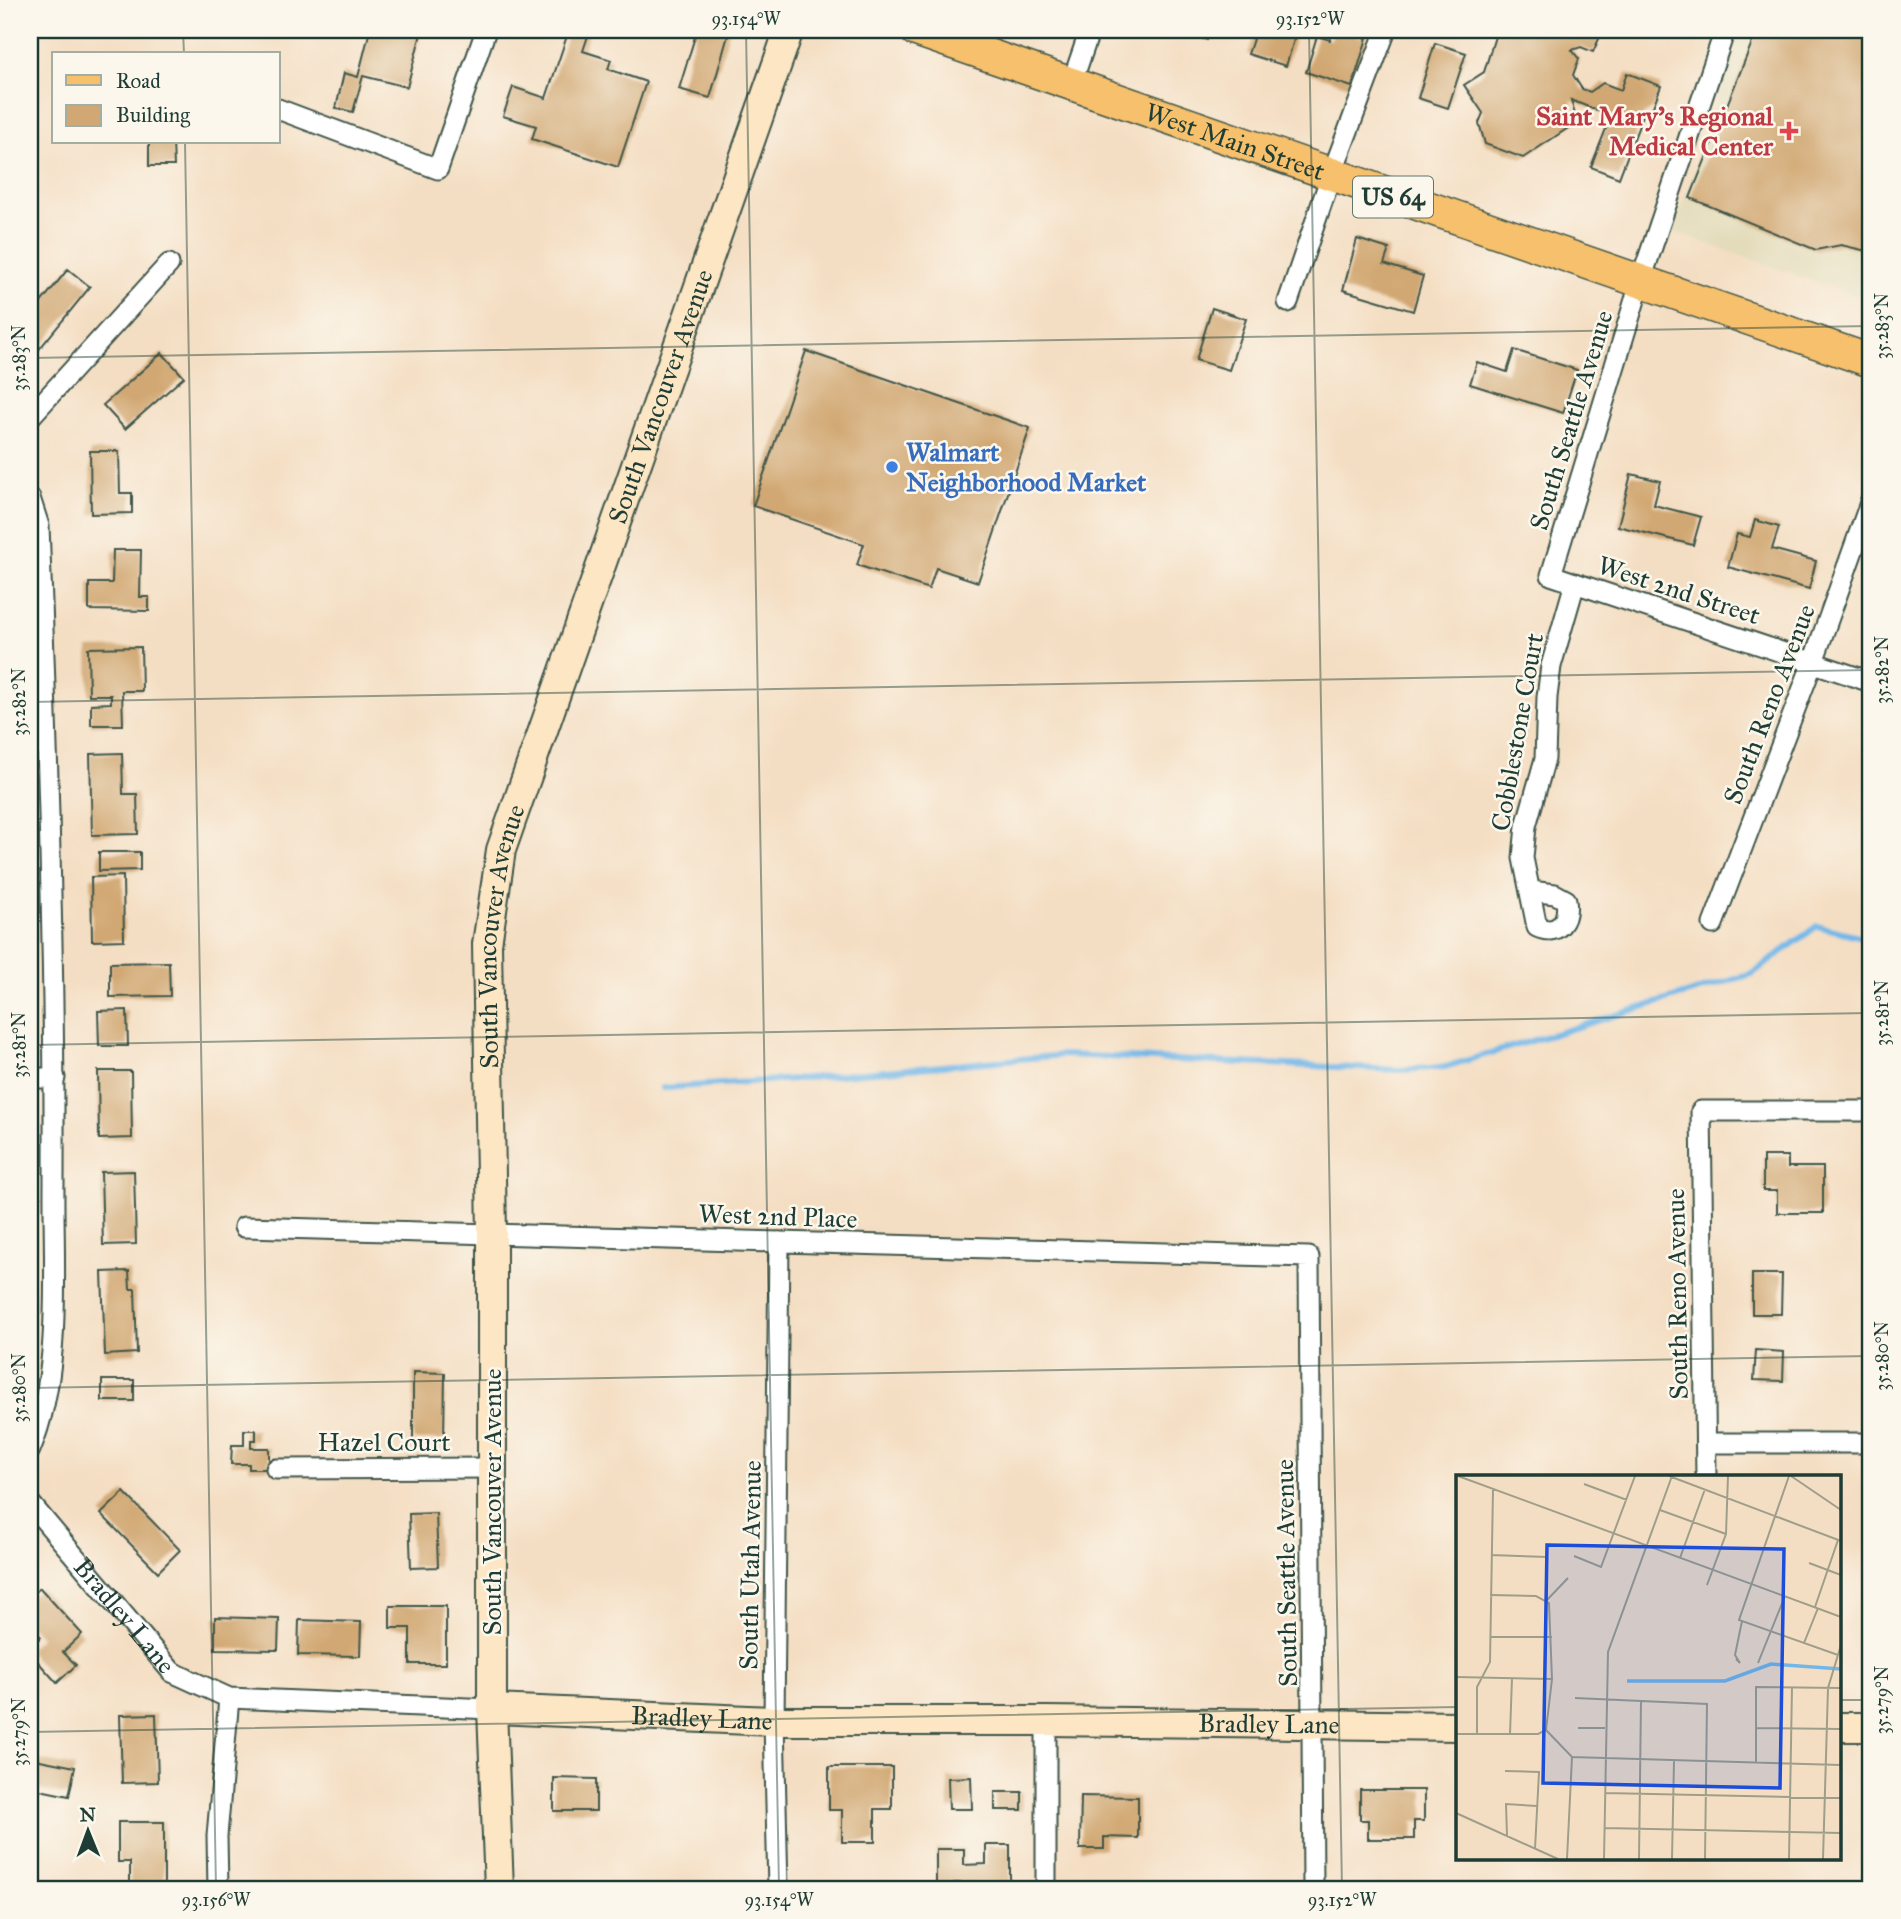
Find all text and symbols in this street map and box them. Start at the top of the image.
text: 93.154°W [711,8,781,30]
text: 93.152°W [1276,8,1345,30]
legend [52,52,280,144]
text: Road [116,68,161,94]
street label: West Main Street [1141,96,1329,187]
place label: Saint Mary's Regional Medical Center [1536,100,1774,162]
text: Building [116,102,190,128]
marker: Saint Mary's Regional Medical Center [1779,121,1799,141]
road number: US 64 [1353,176,1433,218]
street label: South Vancouver Avenue [601,265,720,528]
text: 35.283°N [1871,293,1893,359]
street label: South Seattle Avenue [1522,306,1620,534]
text: 35.283°N [8,325,30,391]
place label: Walmart Neighborhood Market [906,436,1147,499]
marker: Walmart Neighborhood Market [884,459,900,475]
street label: West 2nd Street [1594,549,1764,631]
street label: South Reno Avenue [1716,599,1822,808]
street label: Cobblestone Court [1484,631,1550,833]
text: 35.282°N [1871,636,1893,704]
text: 35.282°N [8,668,30,736]
street label: South Vancouver Avenue [471,800,532,1069]
text: 35.281°N [1871,980,1893,1046]
text: 35.281°N [8,1012,30,1078]
street label: South Reno Avenue [1659,1188,1695,1400]
street label: West 2nd Place [698,1197,858,1235]
text: 35.280°N [1871,1321,1893,1391]
text: 35.280°N [8,1353,30,1423]
street label: South Vancouver Avenue [476,1368,508,1635]
street label: Hazel Court [318,1426,450,1458]
street label: South Seattle Avenue [1268,1459,1304,1687]
street label: South Utah Avenue [732,1460,768,1670]
inset map [1456,1475,1842,1860]
street label: Bradley Lane [67,1551,182,1680]
text: 35.279°N [1871,1666,1893,1734]
text: 35.279°N [8,1698,30,1766]
street label: Bradley Lane [630,1699,773,1737]
street label: Bradley Lane [1198,1707,1340,1741]
north arrow [52,1797,122,1867]
text: N [79,1803,96,1826]
text: 93.156°W [182,1889,251,1911]
text: 93.154°W [744,1889,814,1911]
text: 93.152°W [1308,1889,1377,1911]

